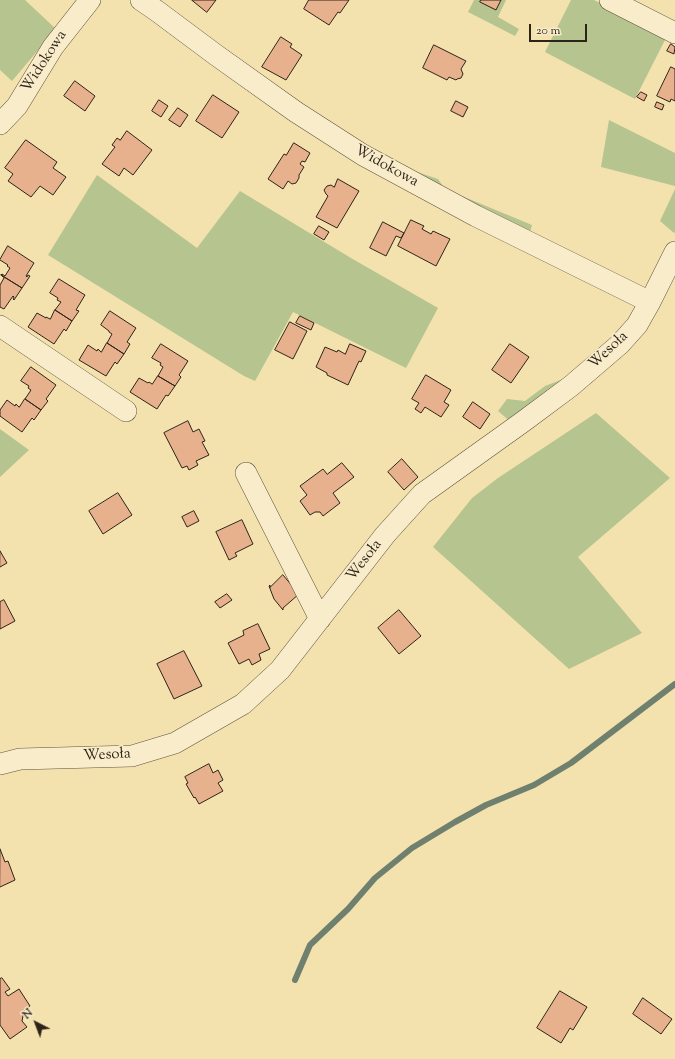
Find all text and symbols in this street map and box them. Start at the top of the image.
scale bar [531,16,589,42]
text: 20 m [536,22,560,40]
street label: Widokowa [18,28,72,96]
street label: Widokowa [351,142,421,192]
street label: Wesoła [586,328,632,374]
street label: Wesoła [343,537,387,585]
street label: Wesoła [83,746,131,766]
north arrow [16,1003,56,1043]
text: N [19,1005,37,1023]

